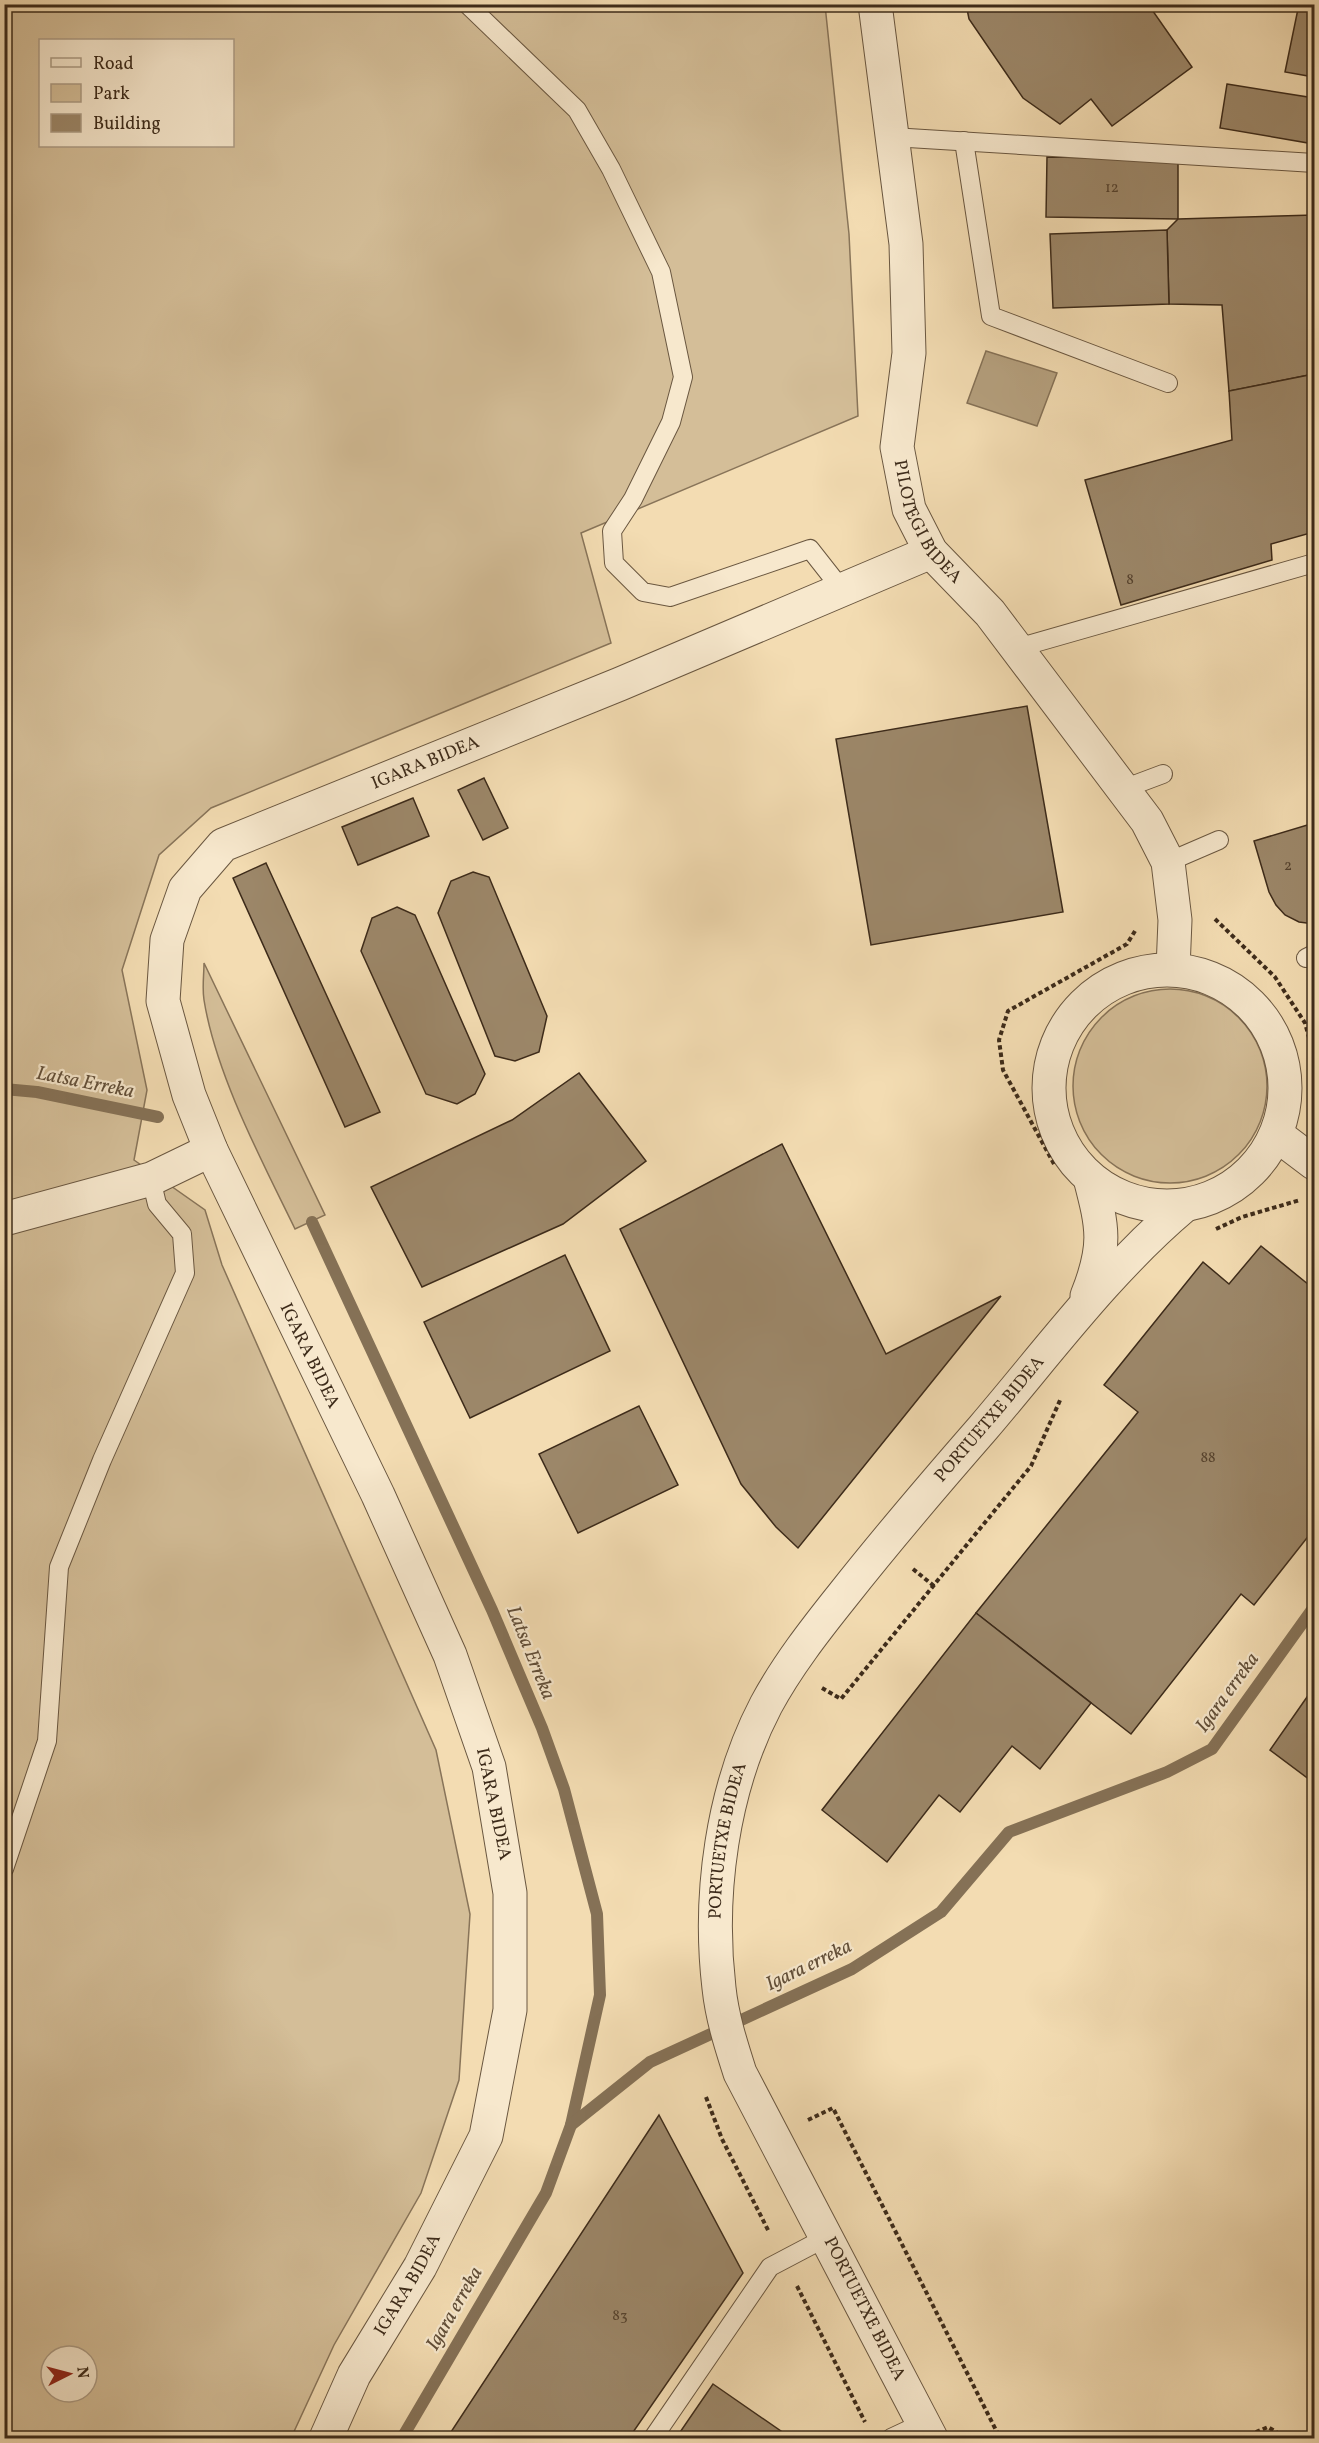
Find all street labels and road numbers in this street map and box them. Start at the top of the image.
street label: PILOTEGI BIDEA [887,458,968,590]
street label: IGARA BIDEA [368,730,483,796]
street label: IGARA BIDEA [273,1299,345,1413]
street label: PORTUETXE BIDEA [929,1350,1051,1488]
street label: IGARA BIDEA [469,1746,517,1863]
street label: PORTUETXE BIDEA [703,1759,753,1919]
street label: IGARA BIDEA [368,2229,447,2341]
street label: PORTUETXE BIDEA [817,2233,911,2386]

